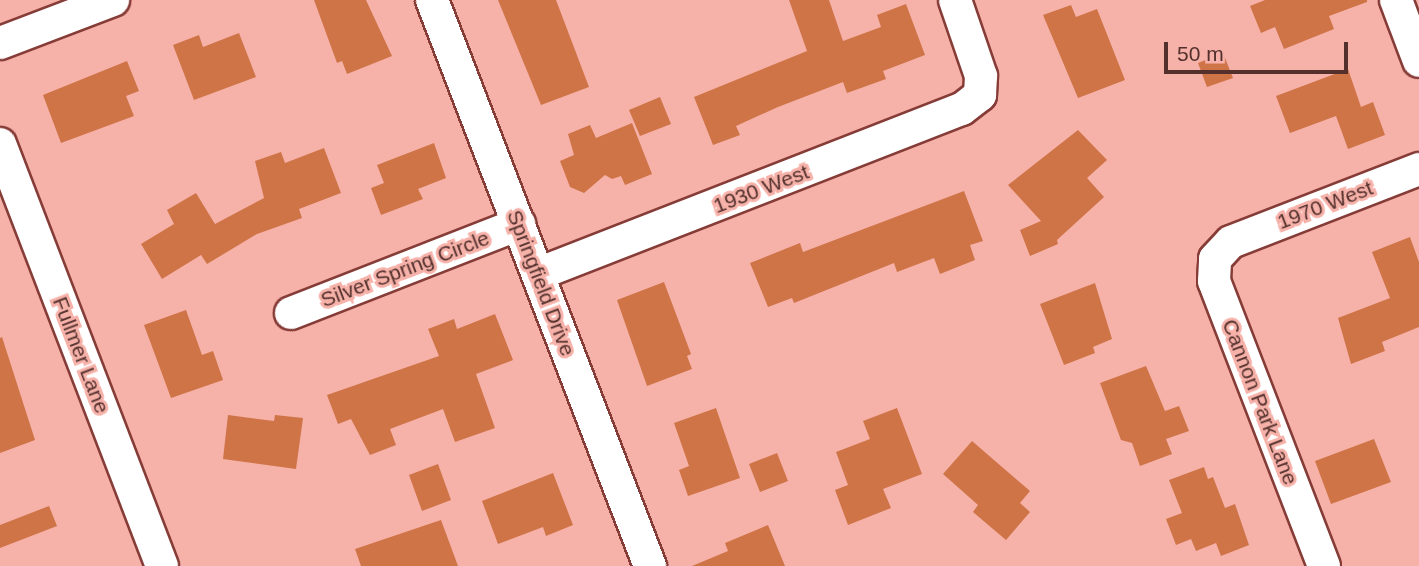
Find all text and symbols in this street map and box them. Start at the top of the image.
scale bar [1167,28,1351,72]
text: 50 m [1177,42,1224,65]
street label: 1930 West [710,159,812,219]
street label: 1970 West [1274,175,1376,235]
street label: Springfield Drive [502,207,580,359]
street label: Silver Spring Circle [317,225,493,313]
street label: Fullmer Lane [47,293,115,417]
street label: Cannon Park Lane [1217,316,1303,488]

